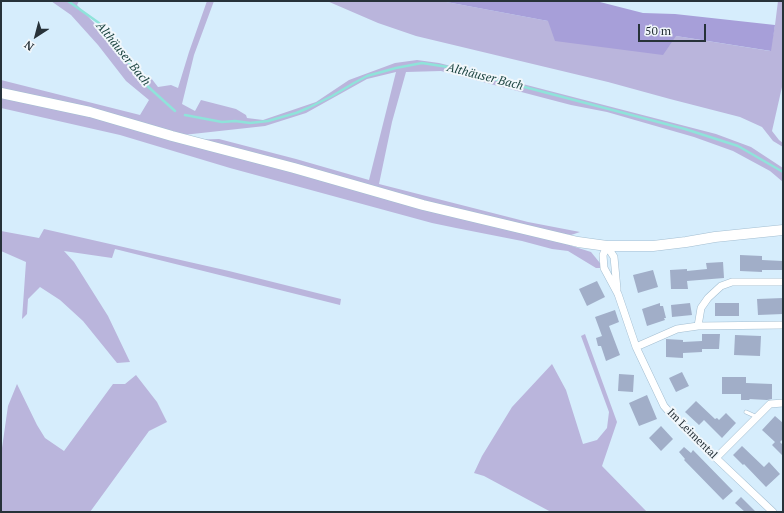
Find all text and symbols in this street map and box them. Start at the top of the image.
north arrow [16,16,56,56]
scale bar [640,16,708,42]
water label: Althäuser Bach [93,19,153,89]
text: 50 m [645,23,671,38]
text: N [21,38,36,54]
water label: Althäuser Bach [445,61,525,93]
street label: Im Leimental [664,406,720,462]

